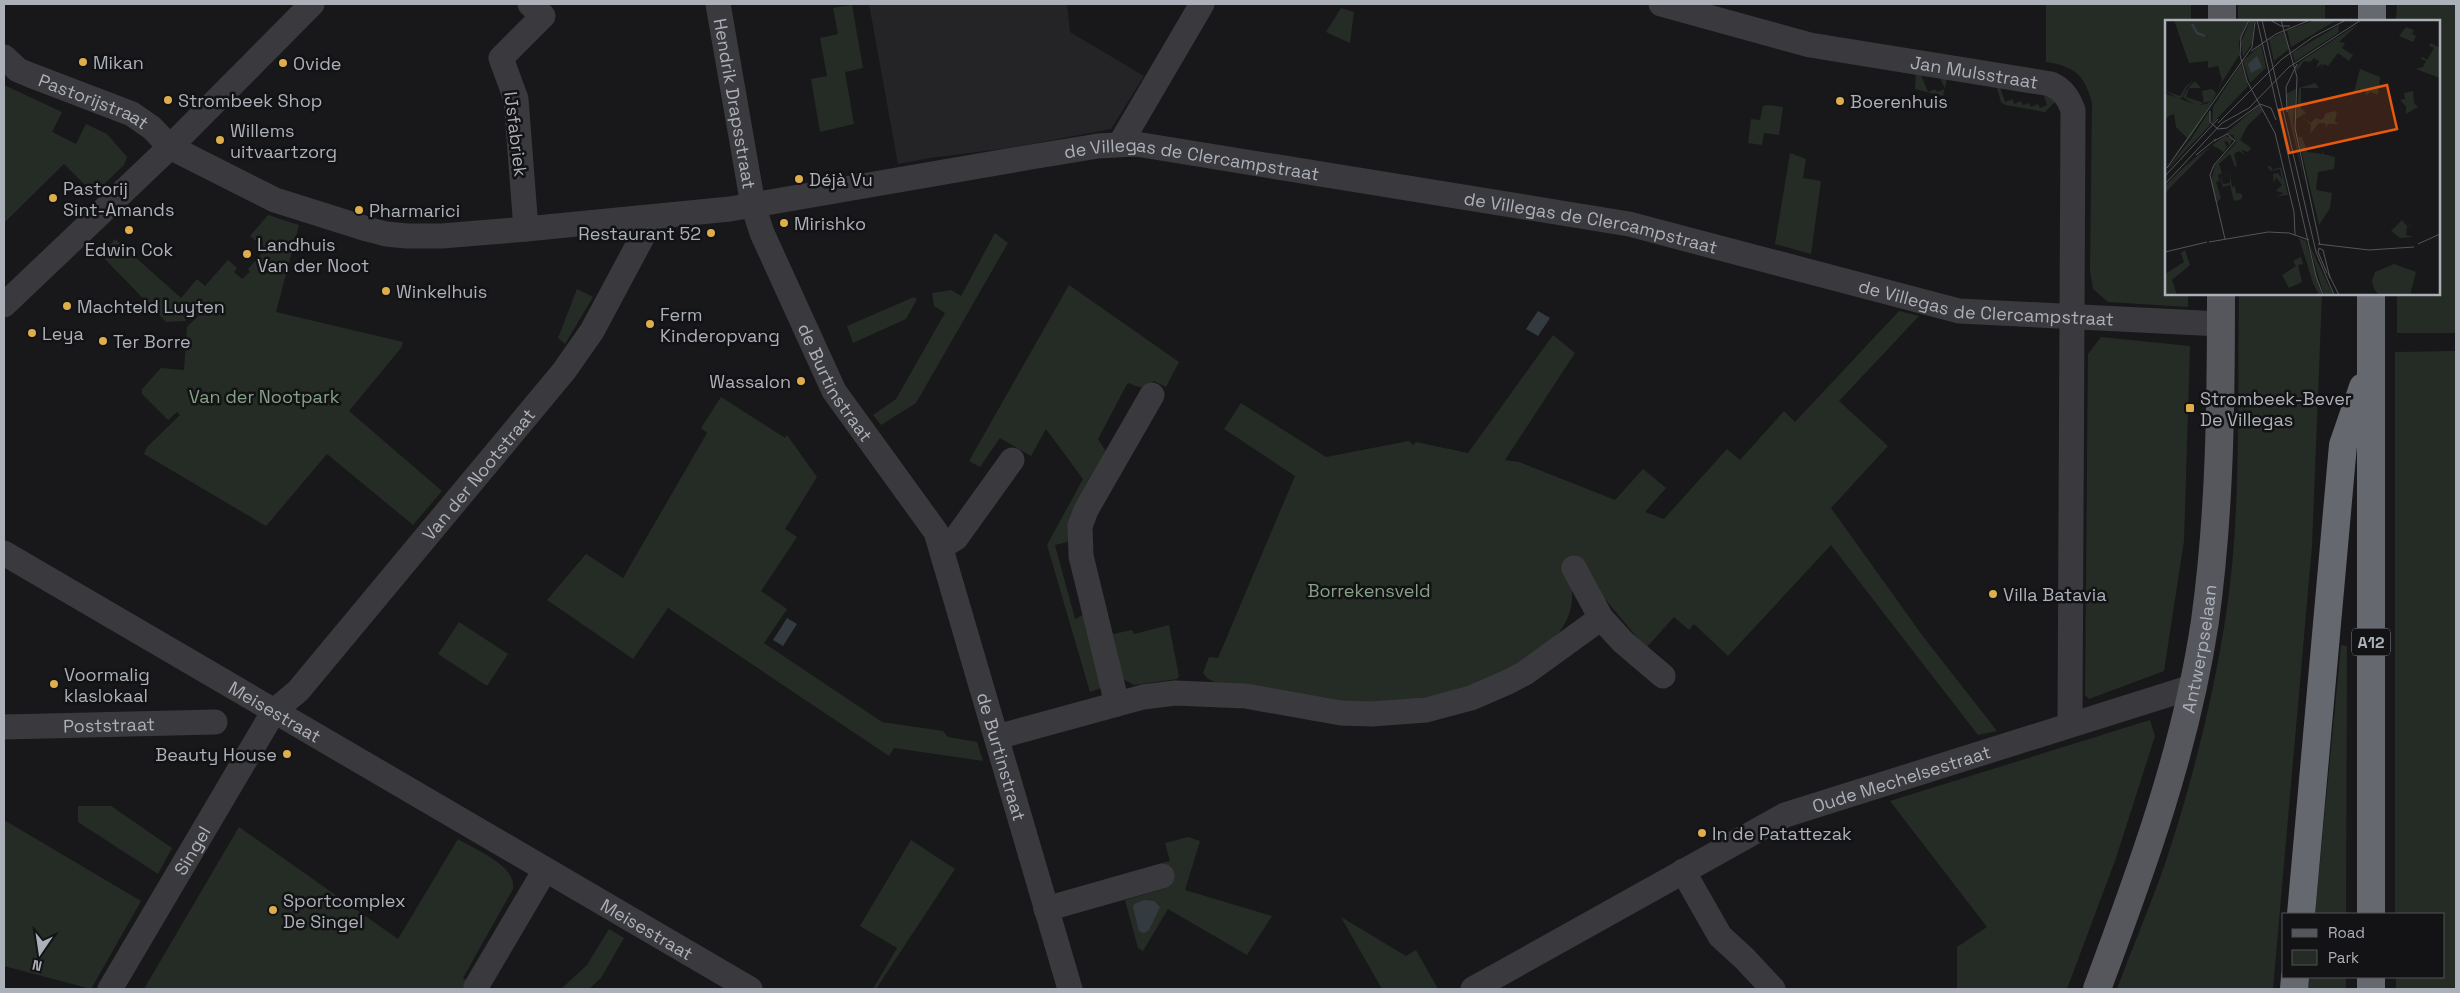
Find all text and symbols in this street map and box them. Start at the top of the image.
street label: Hendrik Drapsstraat [709,16,761,191]
inset map [2165,20,2440,295]
street label: Jan Mulsstraat [1909,50,2040,93]
place label: Mikan [93,51,144,74]
place label: Ovide [293,52,341,75]
marker: Mikan [77,56,89,68]
marker: Ovide [277,57,289,69]
street label: Pastorijstraat [35,68,154,134]
place label: Strombeek Shop [178,89,322,112]
street label: IJsfabriek [499,90,533,178]
place label: Boerenhuis [1850,90,1948,113]
marker: Strombeek Shop [162,94,174,106]
marker: Boerenhuis [1834,95,1846,107]
place label: Willems uitvaartzorg [230,119,337,163]
street label: de Villegas de Clercampstraat [1062,132,1321,185]
marker: Willems uitvaartzorg [214,134,226,146]
place label: Déjà Vu [809,168,873,191]
marker: Déjà Vu [793,173,805,185]
place label: Pastorij Sint-Amands [63,177,174,221]
street label: de Villegas de Clercampstraat [1462,186,1720,258]
marker: Pastorij Sint-Amands [47,192,59,204]
place label: Pharmarici [369,199,460,222]
marker: Pharmarici [353,204,365,216]
place label: Mirishko [794,212,866,235]
marker: Mirishko [778,217,790,229]
place label: Restaurant 52 [578,222,701,245]
marker: Edwin Cok [123,224,135,236]
marker: Restaurant 52 [705,227,717,239]
place label: Landhuis Van der Noot [257,233,369,277]
place label: Edwin Cok [85,238,174,261]
marker: Landhuis Van der Noot [241,248,253,260]
street label: de Villegas de Clercampstraat [1856,274,2114,330]
place label: Winkelhuis [396,280,487,303]
marker: Winkelhuis [380,285,392,297]
place label: Machteld Luyten [77,295,225,318]
marker: Machteld Luyten [61,300,73,312]
place label: Ferm Kinderopvang [660,303,780,347]
marker: Ferm Kinderopvang [644,318,656,330]
street label: de Burtinstraat [793,319,878,446]
place label: Leya [42,322,84,345]
marker: Leya [26,327,38,339]
place label: Ter Borre [113,330,191,353]
marker: Ter Borre [97,335,109,347]
place label: Wassalon [709,370,791,393]
marker: Wassalon [795,375,807,387]
park label: Van der Nootpark [189,385,340,408]
place label: Strombeek-Bever De Villegas [2200,387,2352,431]
marker: Strombeek-Bever De Villegas [2184,402,2196,414]
street label: Van der Nootstraat [417,403,540,545]
park label: Borrekensveld [1308,579,1430,602]
place label: Villa Batavia [2003,583,2107,606]
street label: Antwerpselaan [2176,583,2221,715]
marker: Villa Batavia [1987,588,1999,600]
road number: A12 [2352,628,2390,656]
place label: Voormalig klaslokaal [64,663,150,707]
street label: Meisestraat [225,675,325,747]
marker: Voormalig klaslokaal [48,678,60,690]
street label: de Burtinstraat [972,689,1032,823]
street label: Poststraat [63,712,155,737]
street label: Oude Mechelsestraat [1809,740,1993,817]
place label: Beauty House [155,743,277,766]
marker: Beauty House [281,748,293,760]
street label: Singel [168,822,215,879]
place label: In de Patattezak [1712,822,1852,845]
marker: In de Patattezak [1696,827,1708,839]
place label: Sportcomplex De Singel [283,889,406,933]
street label: Meisestraat [597,893,698,965]
marker: Sportcomplex De Singel [267,904,279,916]
legend [2282,913,2445,978]
text: Road [2328,923,2365,942]
north arrow [15,928,65,978]
text: Park [2328,948,2359,967]
text: N [30,956,44,975]

